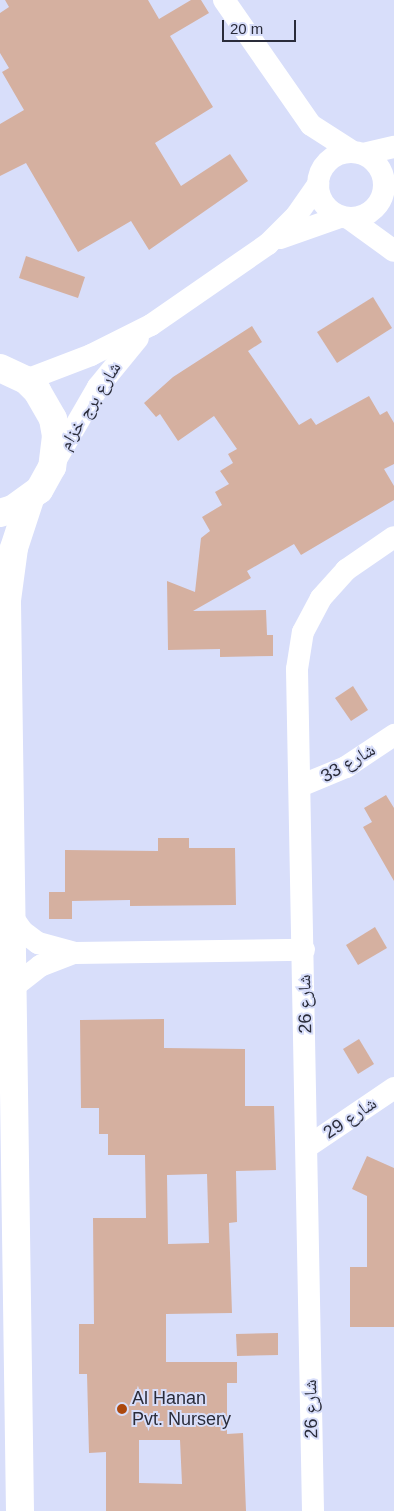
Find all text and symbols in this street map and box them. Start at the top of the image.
scale bar [224,10,298,42]
text: 20 m [230,20,263,37]
street label: شارع برج خزام [54,358,126,454]
street label: شارع 33 [317,739,379,787]
street label: شارع 26 [294,974,316,1034]
street label: شارع 29 [319,1092,381,1144]
street label: شارع 26 [300,1379,322,1439]
place label: Al Hanan Pvt. Nursery [132,1388,231,1430]
marker: Al Hanan Pvt. Nursery [116,1403,128,1415]

